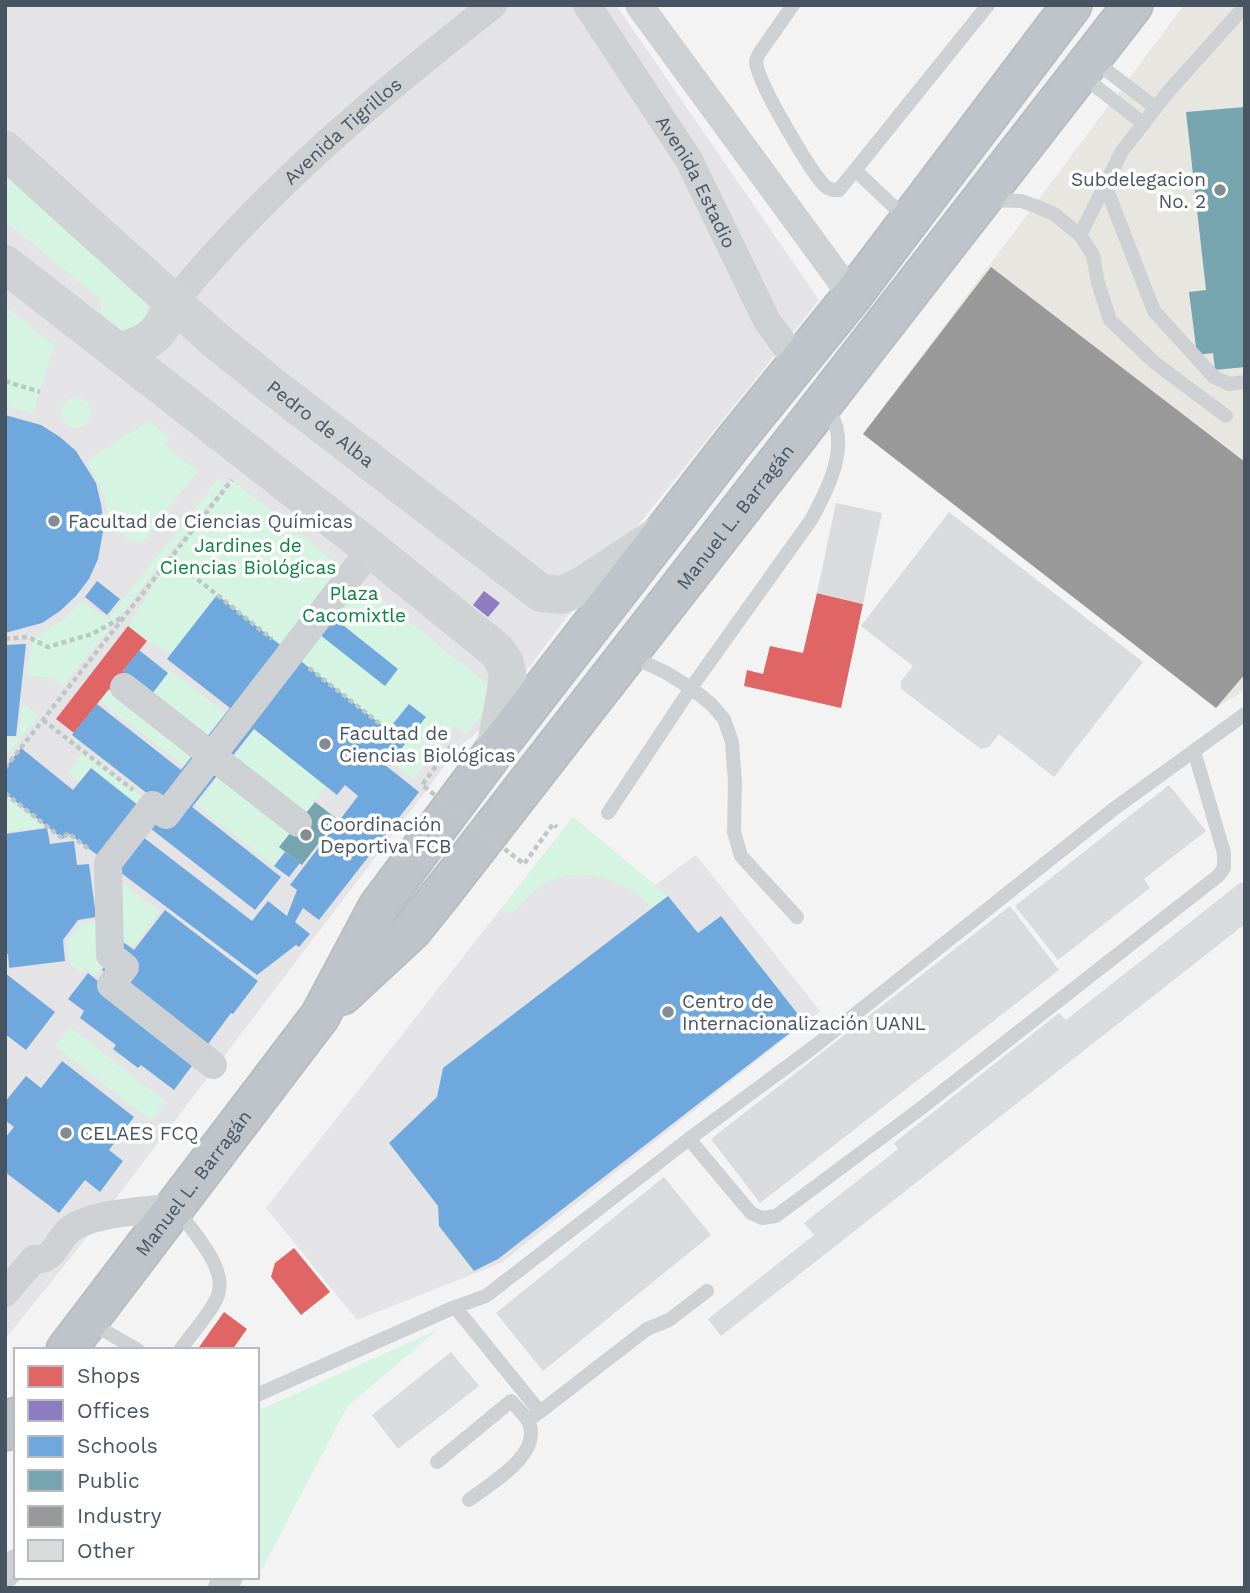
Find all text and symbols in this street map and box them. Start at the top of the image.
street label: Avenida Tigrillos [279,72,406,189]
street label: Avenida Estadio [651,111,741,252]
place label: Subdelegacion No. 2 [1071,168,1206,213]
marker: Subdelegacion No. 2 [1212,182,1228,198]
street label: Pedro de Alba [263,375,379,472]
street label: Manuel L. Barragán [671,439,798,594]
place label: Facultad de Ciencias Químicas [68,510,353,533]
marker: Facultad de Ciencias Químicas [46,513,62,529]
park label: Jardines de Ciencias Biológicas [160,534,336,579]
park label: Plaza Cacomixtle [302,582,406,627]
place label: Facultad de Ciencias Biológicas [339,722,515,767]
marker: Facultad de Ciencias Biológicas [317,736,333,752]
place label: Coordinación Deportiva FCB [320,813,451,858]
marker: Coordinación Deportiva FCB [298,827,314,843]
place label: Centro de Internacionalización UANL [682,990,926,1035]
marker: Centro de Internacionalización UANL [660,1004,676,1020]
street label: Manuel L. Barragán [130,1105,256,1261]
place label: CELAES FCQ [80,1122,198,1145]
marker: CELAES FCQ [58,1125,74,1141]
legend [14,1348,259,1579]
text: Shops [77,1363,140,1388]
text: Offices [77,1398,150,1423]
text: Schools [77,1433,158,1458]
text: Public [77,1468,140,1493]
text: Industry [77,1503,162,1528]
text: Other [77,1538,136,1563]

